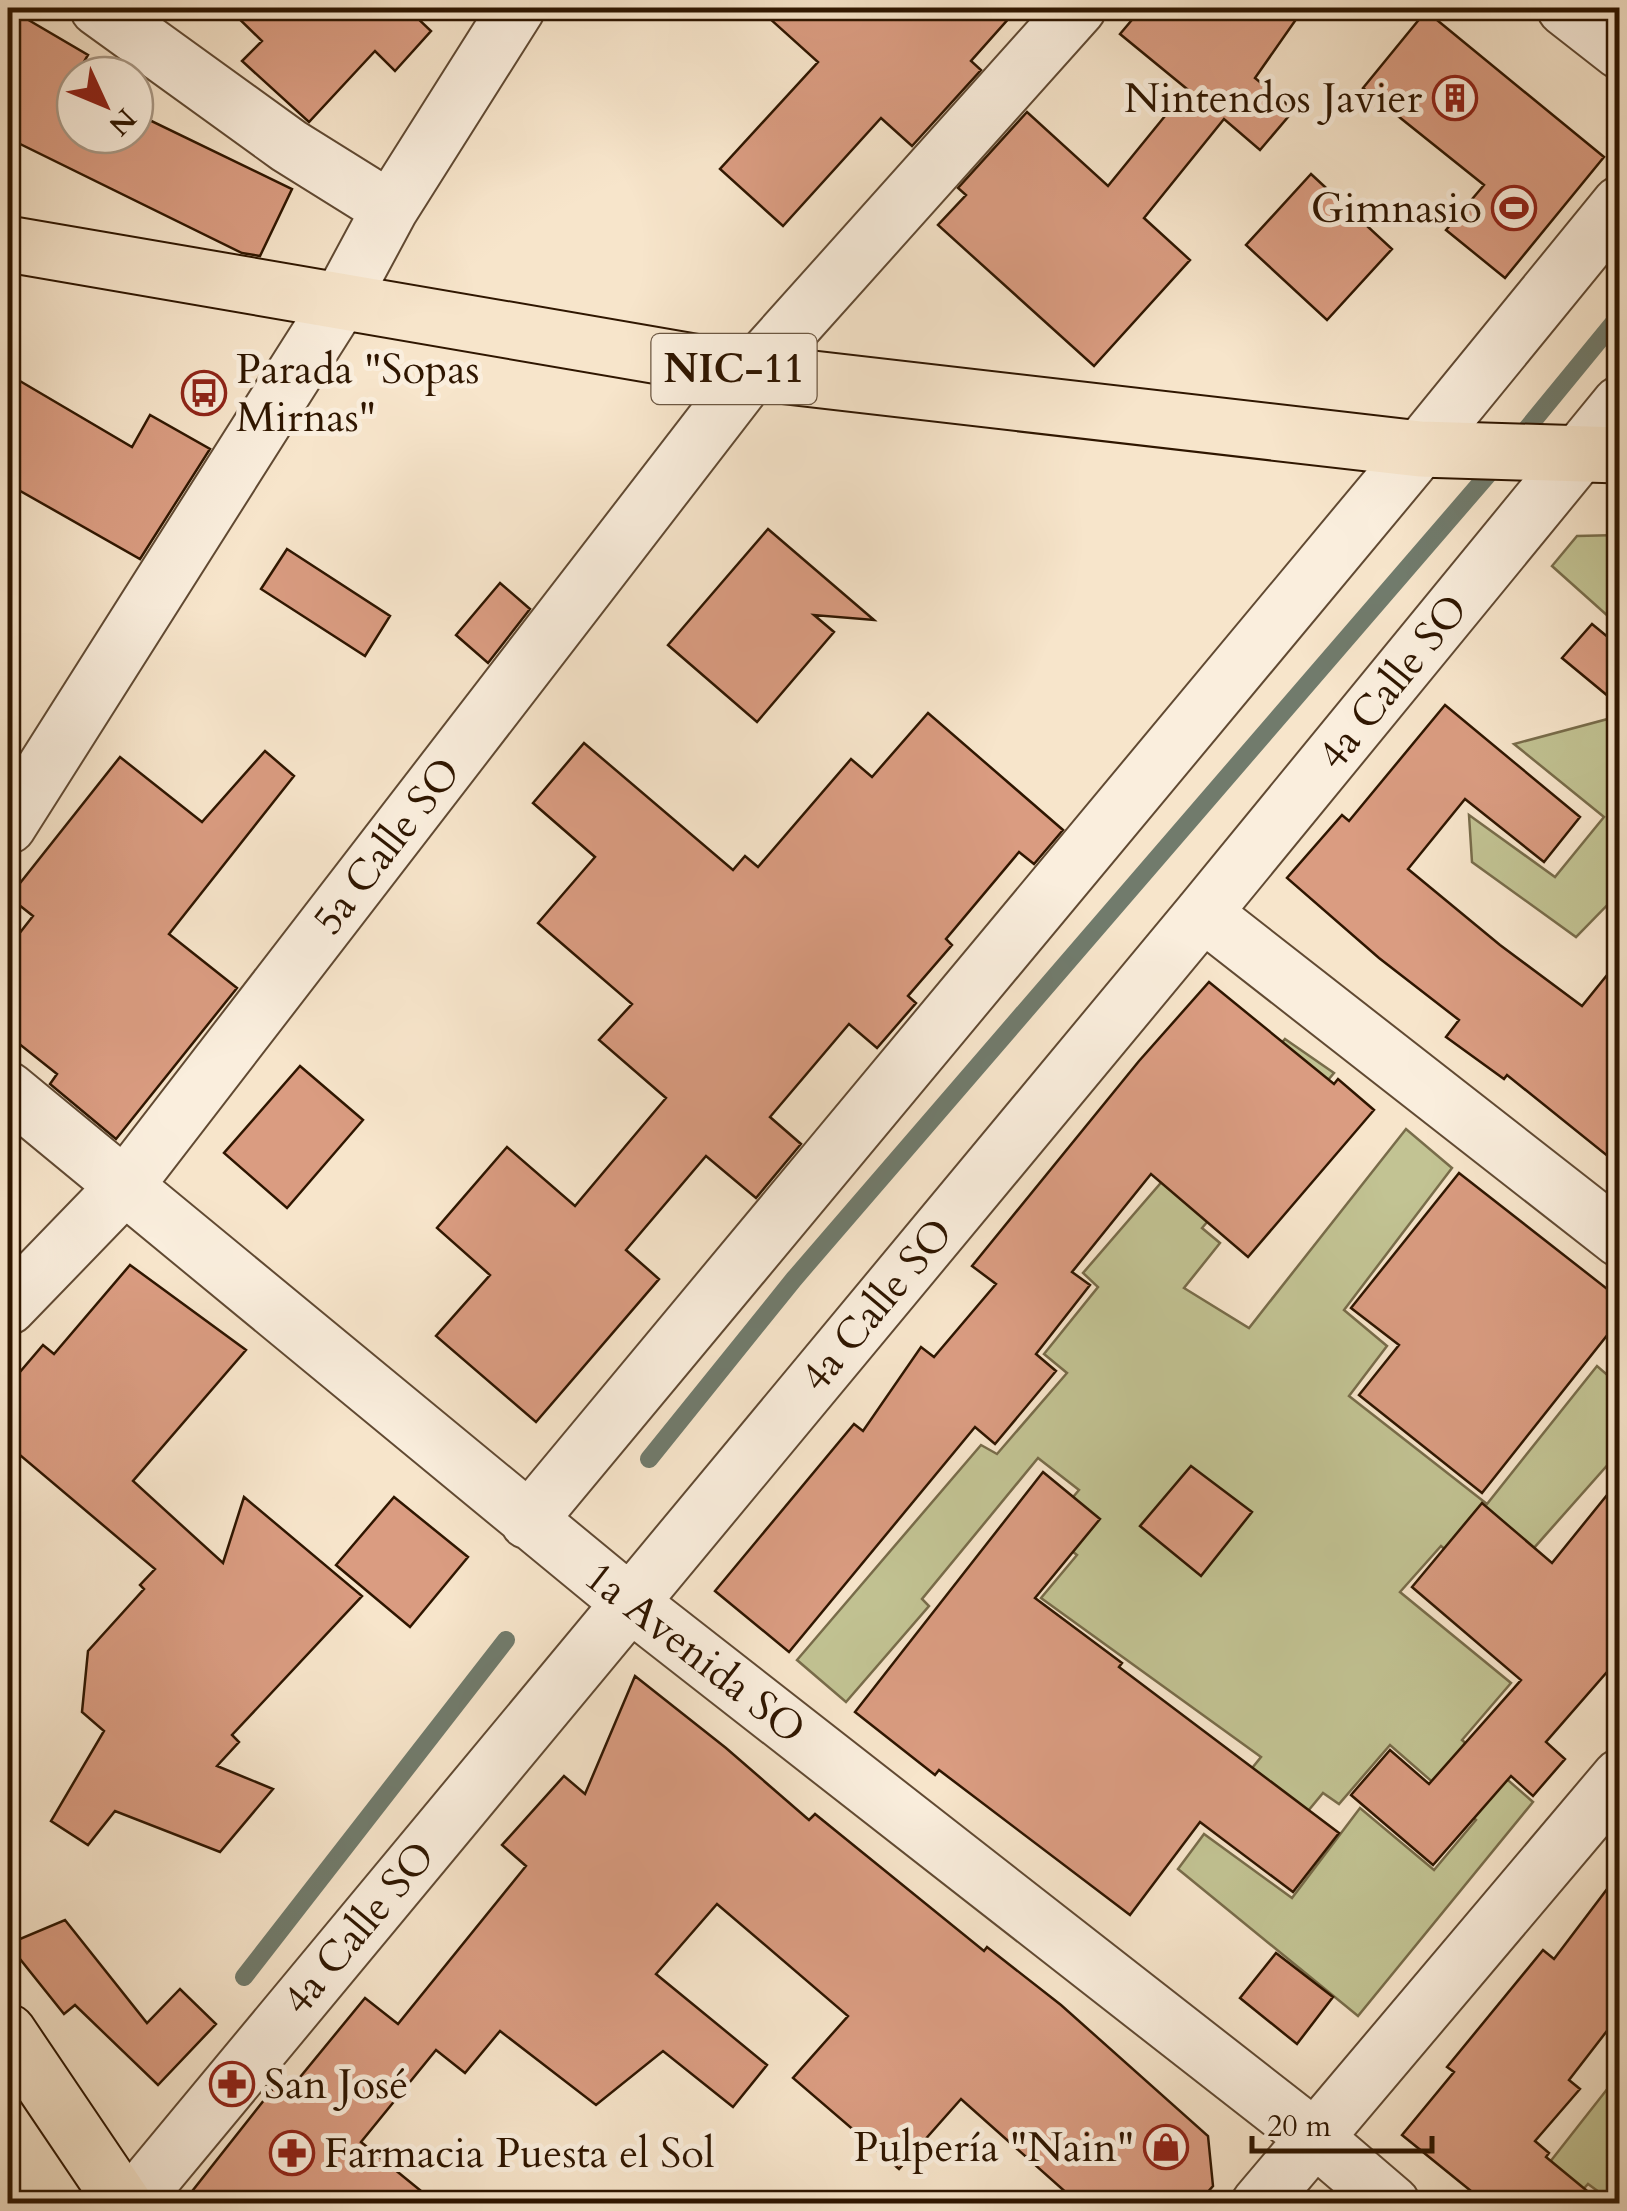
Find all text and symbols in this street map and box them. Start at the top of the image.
north arrow [55,55,155,155]
place label: Nintendos Javier [1124,70,1423,127]
building icon: Nintendos Javier [1432,75,1478,121]
text: N [100,100,144,144]
place label: Gimnasio [1311,180,1482,237]
sports icon: Gimnasio [1491,185,1537,231]
road number: NIC-11 [652,334,816,404]
place label: Parada "Sopas Mirnas" [236,341,480,446]
bus stop icon: Parada "Sopas Mirnas" [181,370,227,416]
street label: 4a Calle SO [1305,582,1481,782]
street label: 5a Calle SO [300,746,474,946]
street label: 4a Calle SO [788,1206,966,1404]
street label: 1a Avenida SO [573,1549,817,1757]
street label: 4a Calle SO [270,1829,448,2027]
place label: San José [264,2056,408,2113]
pharmacy icon: San José [209,2061,255,2107]
scale bar [1252,2091,1432,2153]
text: 20 m [1267,2106,1332,2147]
place label: Pulpería "Nain" [854,2119,1134,2176]
shop icon: Pulpería "Nain" [1143,2124,1189,2170]
place label: Farmacia Puesta el Sol [324,2125,715,2182]
pharmacy icon: Farmacia Puesta el Sol [269,2130,315,2176]

